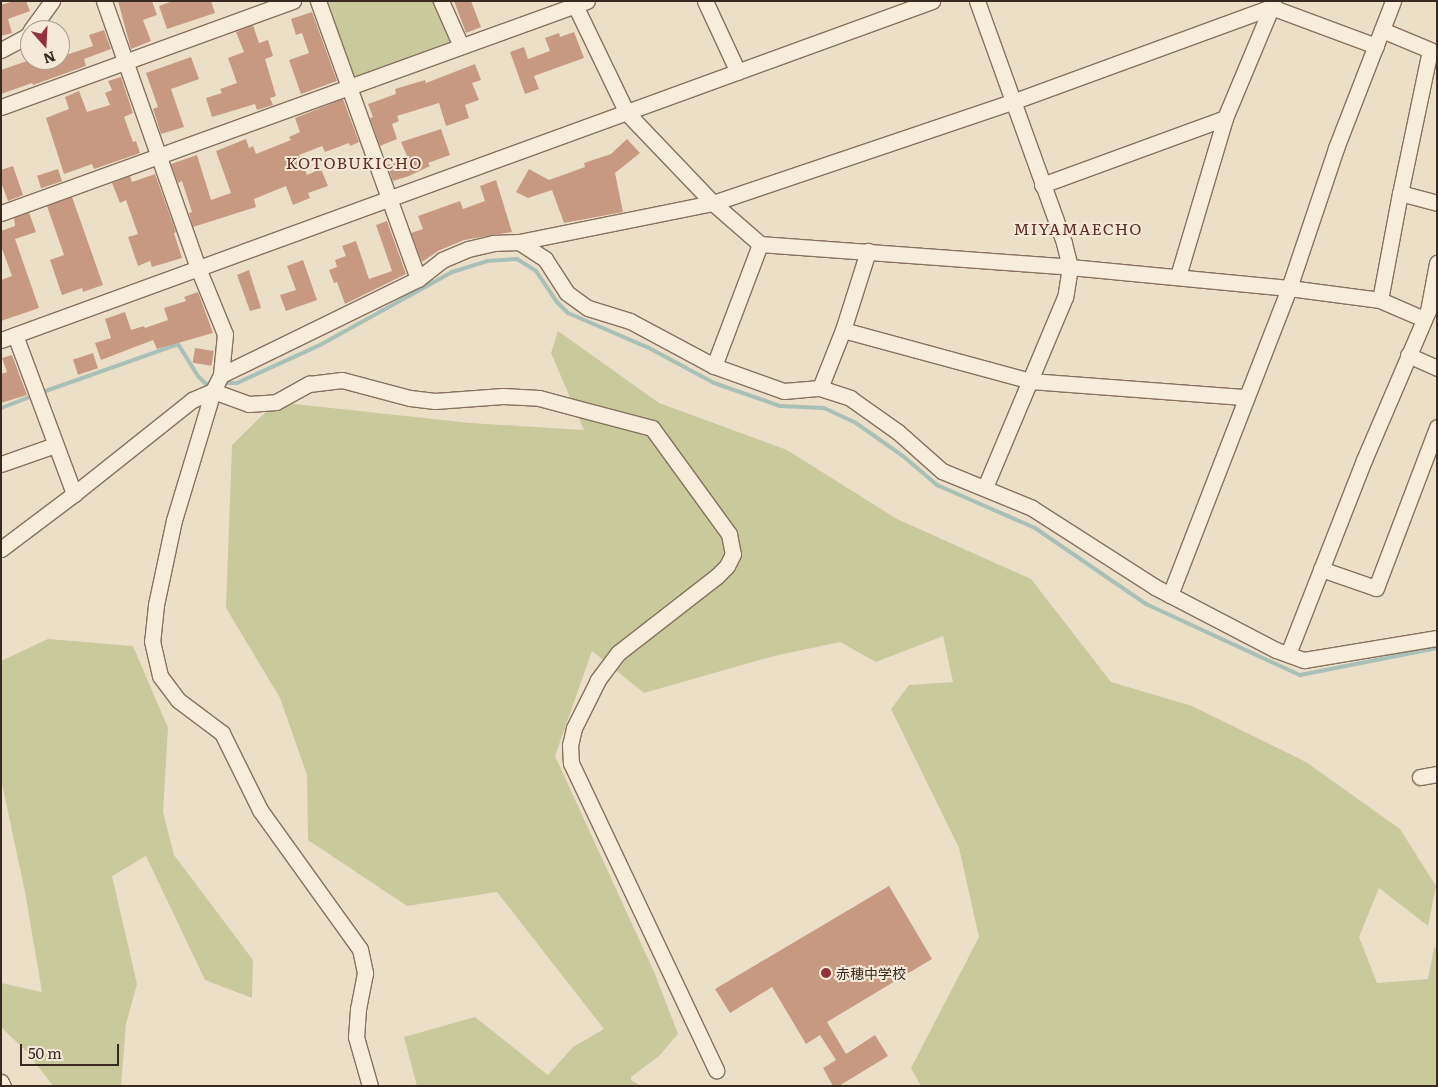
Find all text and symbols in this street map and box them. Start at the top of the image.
north arrow [20,20,70,70]
text: N [41,47,58,70]
district label: KOTOBUKICHO [284,152,424,172]
district label: MIYAMAECHO [1012,218,1144,238]
place label: 赤穂中学校 [836,965,906,981]
marker: 赤穂中学校 [820,967,832,979]
scale bar [22,1034,121,1066]
text: 50 m [28,1041,62,1064]

